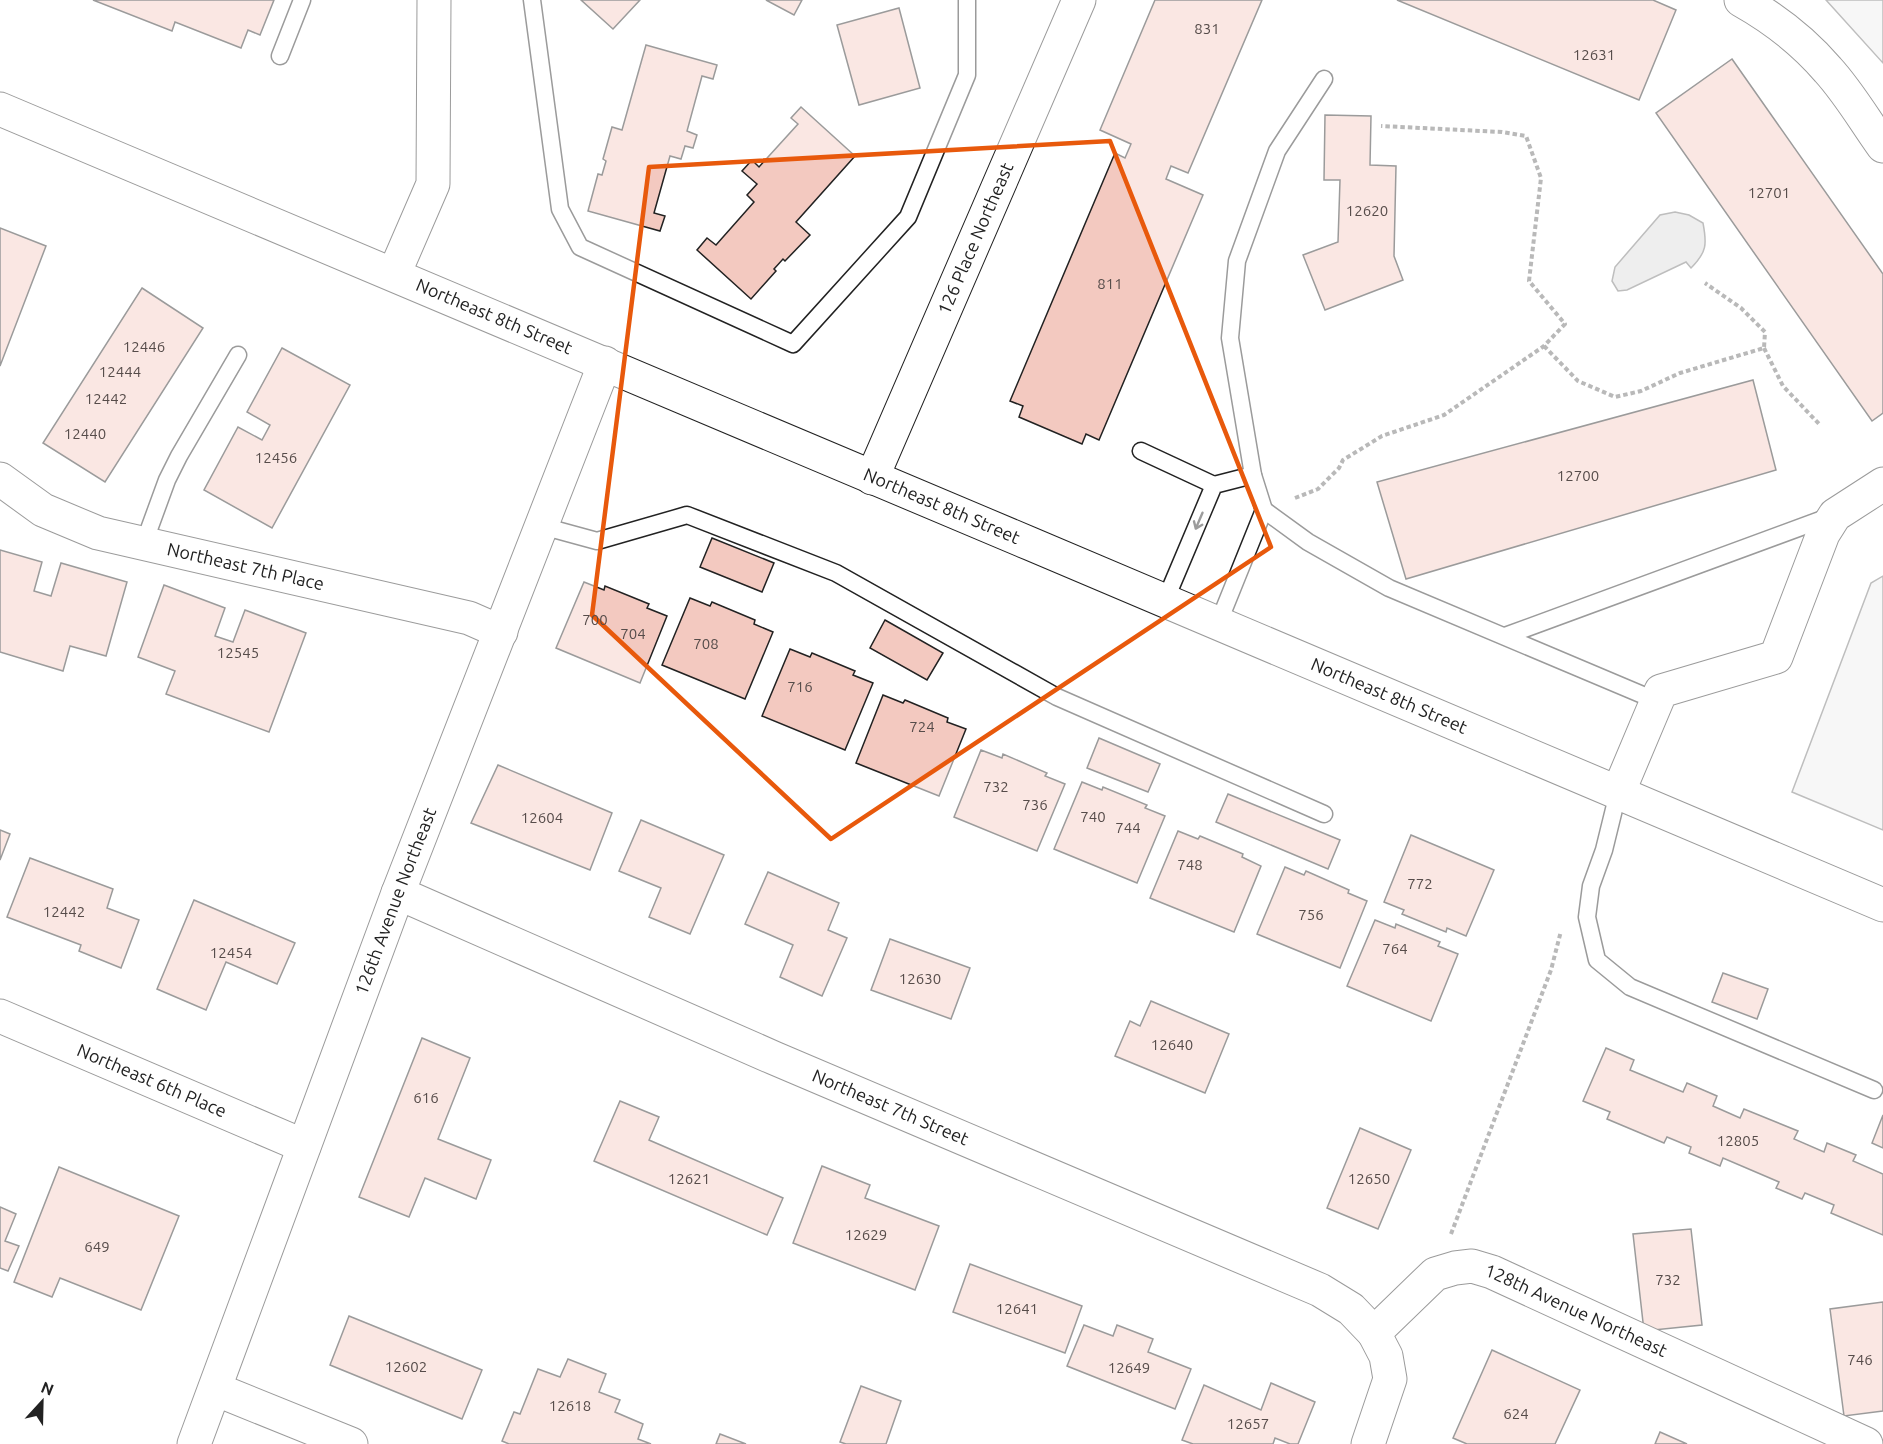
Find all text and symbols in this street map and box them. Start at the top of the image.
house number: 831 [1194,20,1220,37]
house number: 12631 [1573,46,1615,63]
street label: 126 Place Northeast [933,159,1016,317]
house number: 12701 [1748,184,1790,201]
house number: 12620 [1346,202,1388,219]
street label: Northeast 8th Street [413,274,576,358]
house number: 811 [1097,275,1123,292]
house number: 12446 [123,338,165,355]
house number: 12444 [99,363,141,380]
house number: 12442 [85,390,127,407]
house number: 12440 [64,425,106,442]
house number: 12456 [255,449,297,466]
street label: Northeast 8th Street [861,463,1023,547]
house number: 12700 [1557,467,1599,484]
one-way arrow [1193,511,1204,529]
street label: Northeast 7th Place [165,538,326,594]
house number: 700 [582,611,608,628]
house number: 704 [620,625,646,642]
house number: 708 [693,635,719,652]
house number: 12545 [217,644,259,661]
street label: Northeast 8th Street [1308,653,1471,737]
house number: 716 [787,678,813,695]
house number: 724 [909,718,935,735]
house number: 732 [983,778,1009,795]
house number: 736 [1022,796,1048,813]
street label: 126th Avenue Northeast [350,805,439,997]
house number: 740 [1080,808,1106,825]
house number: 12604 [521,809,563,826]
house number: 744 [1115,819,1141,836]
house number: 748 [1177,856,1203,873]
house number: 772 [1407,875,1433,892]
house number: 12442 [43,903,85,920]
house number: 756 [1298,906,1324,923]
house number: 764 [1382,940,1408,957]
house number: 12454 [210,944,252,961]
house number: 12630 [899,970,941,987]
house number: 12640 [1151,1036,1193,1053]
street label: Northeast 6th Place [74,1039,230,1121]
street label: Northeast 7th Street [810,1065,972,1149]
house number: 616 [413,1089,439,1106]
house number: 12805 [1717,1132,1759,1149]
house number: 12621 [668,1170,710,1187]
house number: 12650 [1348,1170,1390,1187]
house number: 12629 [845,1226,887,1243]
house number: 649 [84,1238,110,1255]
street label: 128th Avenue Northeast [1483,1259,1671,1360]
house number: 732 [1655,1271,1681,1288]
house number: 12641 [996,1300,1038,1317]
house number: 746 [1847,1351,1873,1368]
house number: 12602 [385,1358,427,1375]
house number: 12649 [1108,1359,1150,1376]
north arrow [12,1372,72,1432]
text: N [39,1378,57,1399]
house number: 12618 [549,1397,591,1414]
house number: 624 [1503,1405,1529,1422]
house number: 12657 [1227,1415,1269,1432]

